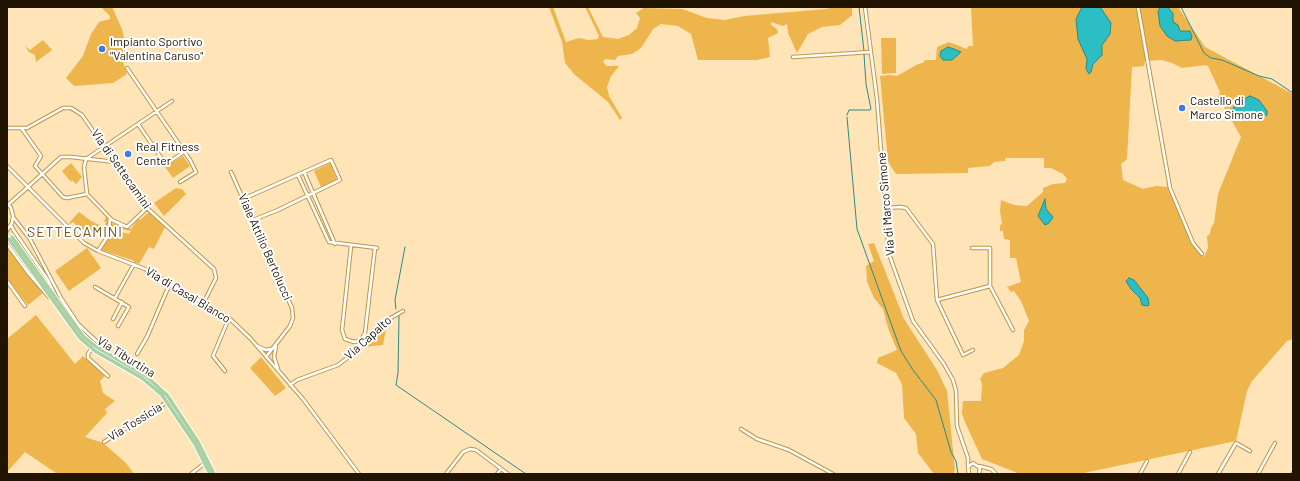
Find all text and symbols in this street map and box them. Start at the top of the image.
place label: Impianto Sportivo "Valentina Caruso" [110,35,203,63]
marker: Impianto Sportivo "Valentina Caruso" [97,44,107,54]
place label: Castello di Marco Simone [1190,94,1263,122]
marker: Castello di Marco Simone [1177,103,1187,113]
street label: Via di Settecamini [88,126,154,212]
place label: Real Fitness Center [136,140,199,168]
marker: Real Fitness Center [123,149,133,159]
street label: Via di Marco Simone [874,152,898,256]
street label: Viale Attilio Bertolucci [235,191,295,303]
district label: SETTECAMINI [27,224,123,240]
street label: Via di Casal Bianco [143,264,233,326]
street label: Via Capalto [342,313,394,363]
street label: Via Tiburtina [94,333,158,381]
street label: Via Tossicia [105,400,165,444]

